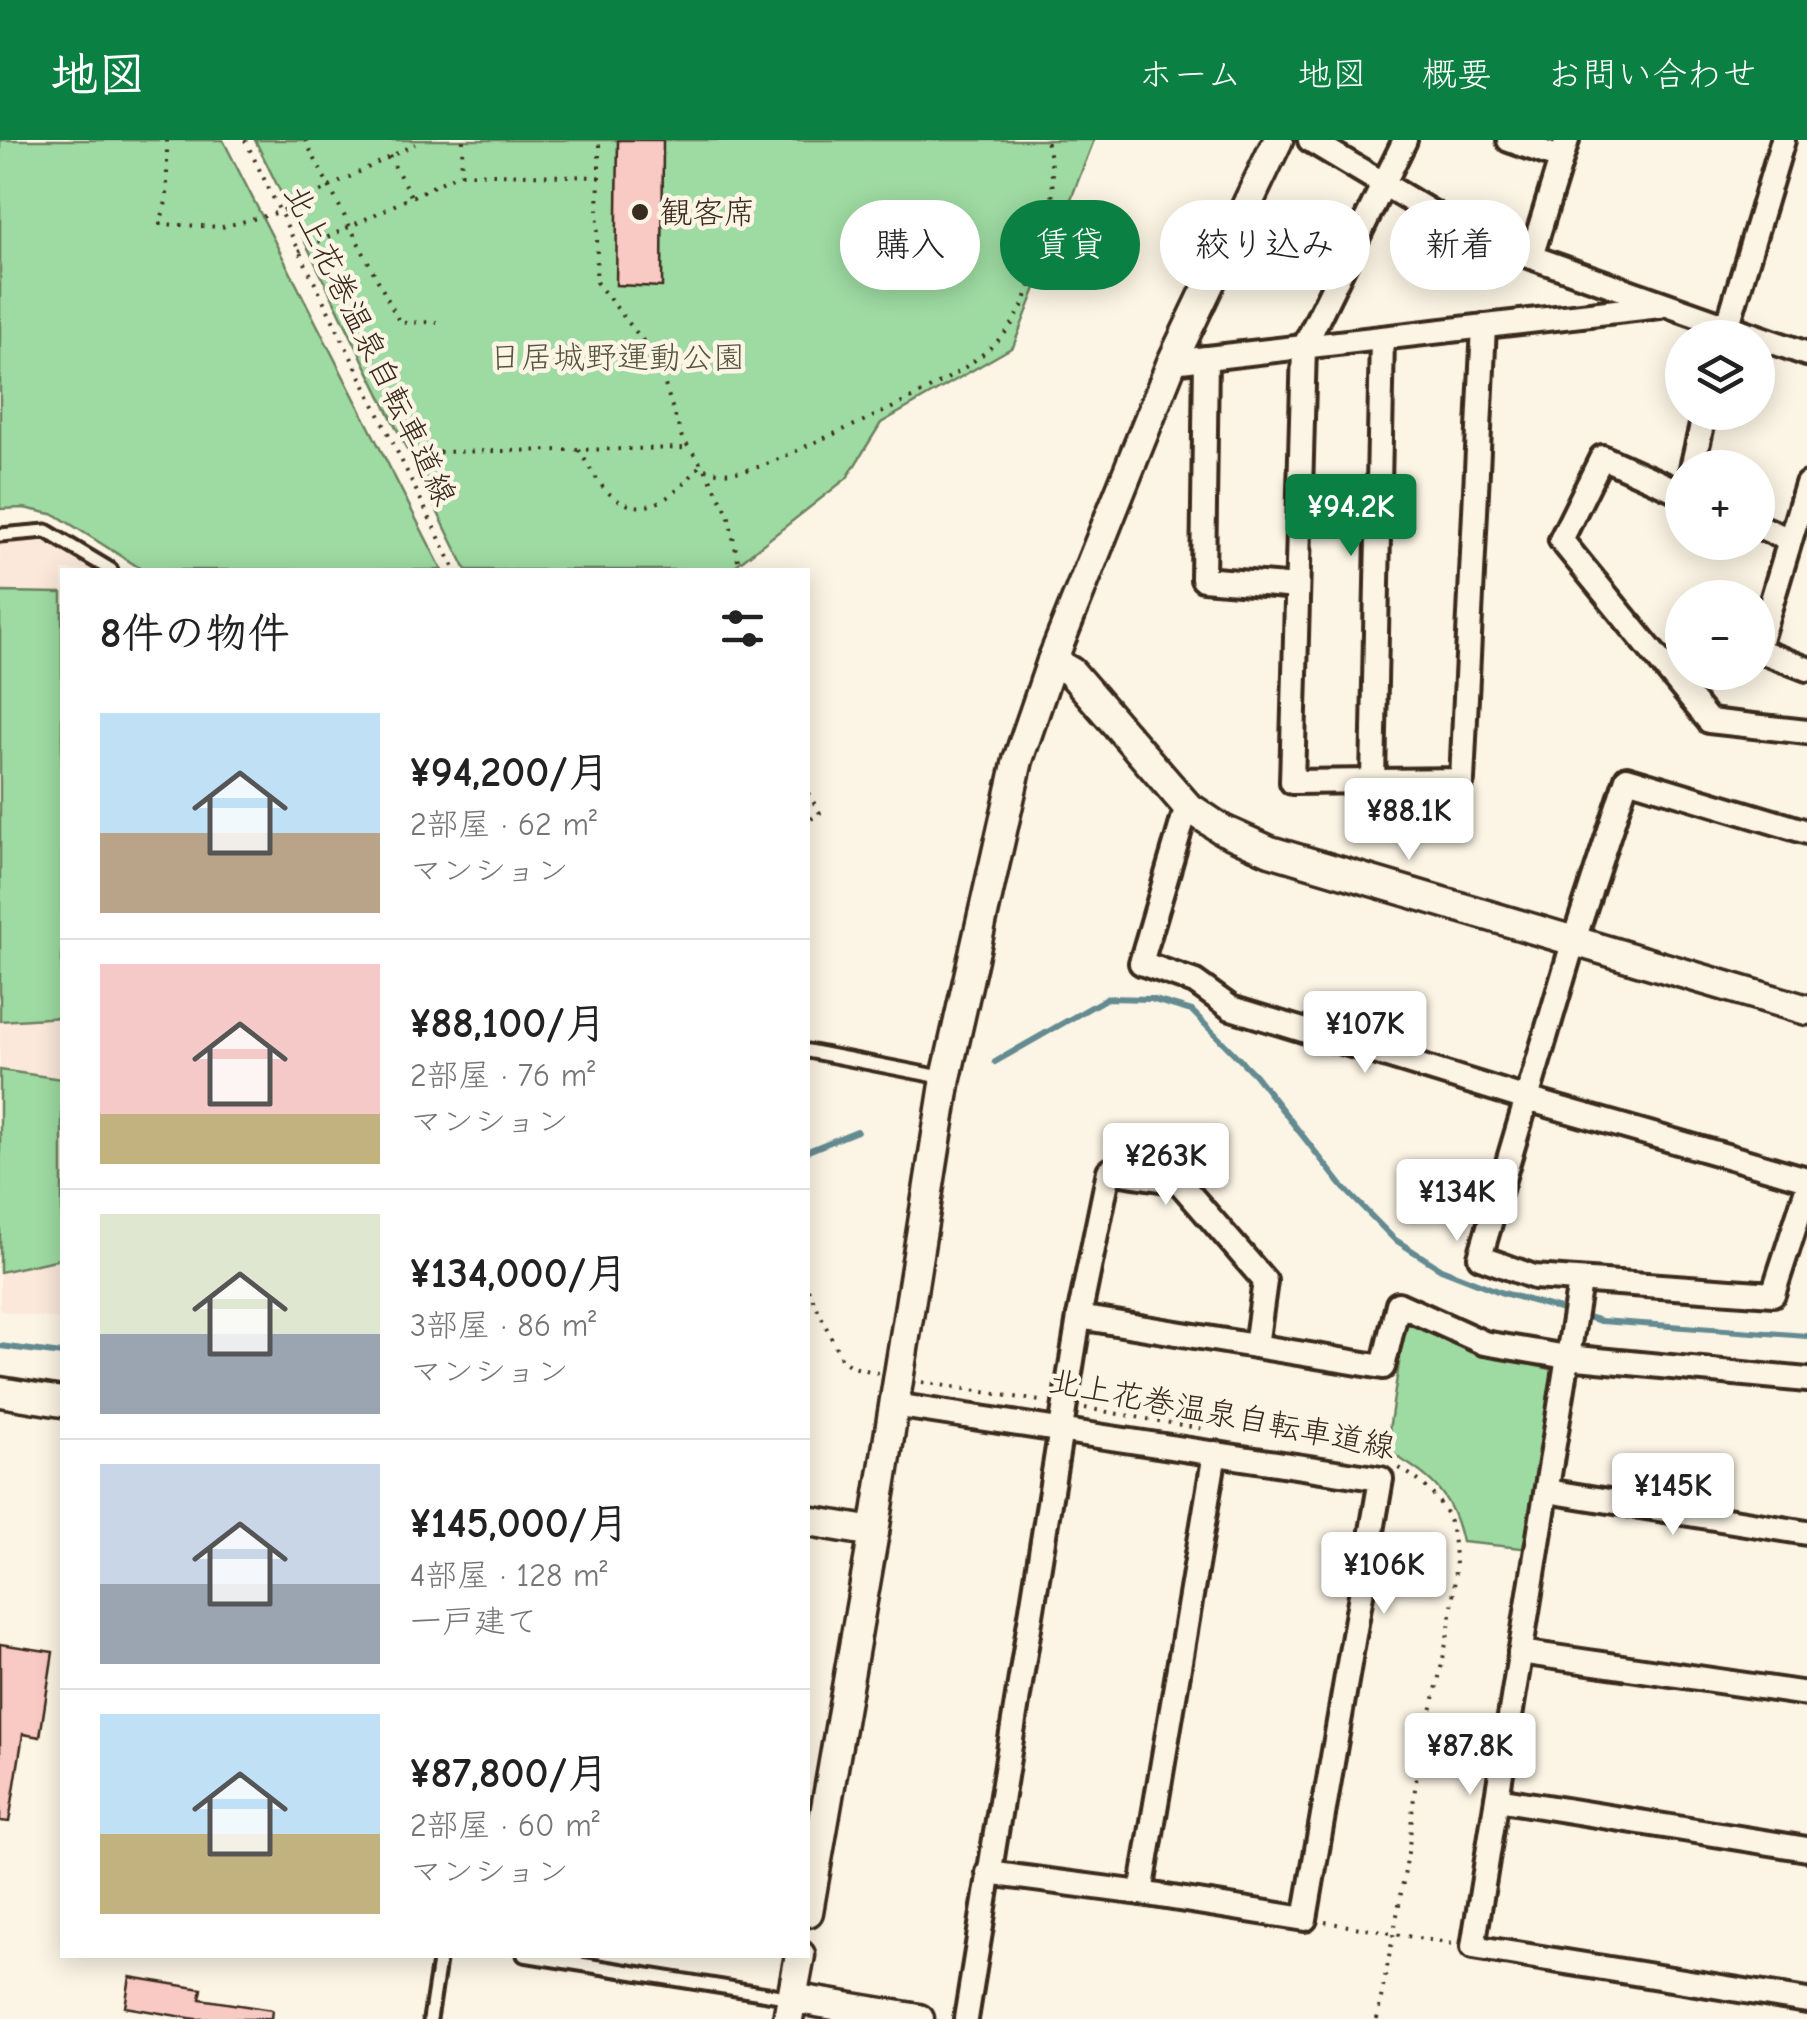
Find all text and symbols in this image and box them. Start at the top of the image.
text: 地図 [50,48,146,103]
text: ホーム [1138,54,1242,95]
text: 地図 [1297,54,1367,95]
text: 概要 [1422,54,1492,95]
text: お問い合わせ [1547,54,1757,95]
street label: 北上花巻温泉自転車道線 [276,179,464,511]
place label: 観客席 [660,194,756,231]
chip: 購入 [840,200,980,290]
chip: 賃貸 [1000,200,1140,290]
chip: 絞り込み [1160,200,1370,290]
chip: 新着 [1390,200,1530,290]
marker: 観客席 [629,201,651,223]
map controls [1665,320,1775,690]
button: layers [1665,320,1775,430]
park label: 日居城野運動公園 [489,339,745,376]
button: + [1665,450,1775,560]
pin: ¥94.2K [1270,474,1432,559]
text: ¥94.2K [1307,488,1395,525]
button: − [1665,580,1775,690]
icon: filters [715,601,770,656]
text: 8件の物件 [100,609,290,658]
text: ¥94,200/月 [410,748,610,797]
icon: home [180,753,300,873]
pin: ¥88.1K [1328,778,1490,863]
text: ¥88.1K [1367,792,1451,829]
text: 2部屋 · 62 m² [410,806,597,843]
text: マンション [410,852,569,889]
pin: ¥107K [1295,991,1435,1076]
text: ¥88,100/月 [410,999,607,1048]
icon: home [180,1004,300,1124]
text: ¥107K [1325,1005,1405,1042]
text: 2部屋 · 76 m² [410,1057,595,1094]
text: マンション [410,1103,569,1140]
pin: ¥263K [1096,1123,1236,1208]
text: ¥263K [1125,1137,1207,1174]
pin: ¥134K [1387,1159,1527,1244]
text: ¥134K [1418,1173,1496,1210]
text: ¥134,000/月 [410,1249,628,1298]
icon: home [180,1254,300,1374]
text: 3部屋 · 86 m² [410,1307,596,1344]
text: マンション [410,1353,569,1390]
street label: 北上花巻温泉自転車道線 [1046,1362,1398,1466]
pin: ¥145K [1603,1453,1743,1538]
text: ¥145K [1634,1467,1712,1504]
text: ¥145,000/月 [410,1499,629,1548]
icon: home [180,1504,300,1624]
pin: ¥106K [1314,1532,1454,1617]
text: ¥106K [1343,1546,1425,1583]
text: 4部屋 · 128 m² [410,1557,608,1594]
text: 一戸建て [410,1603,538,1640]
pin: ¥87.8K [1389,1713,1551,1798]
text: ¥87.8K [1427,1727,1513,1764]
text: ¥87,800/月 [410,1749,609,1798]
icon: home [180,1754,300,1874]
text: 2部屋 · 60 m² [410,1807,600,1844]
text: マンション [410,1853,569,1890]

